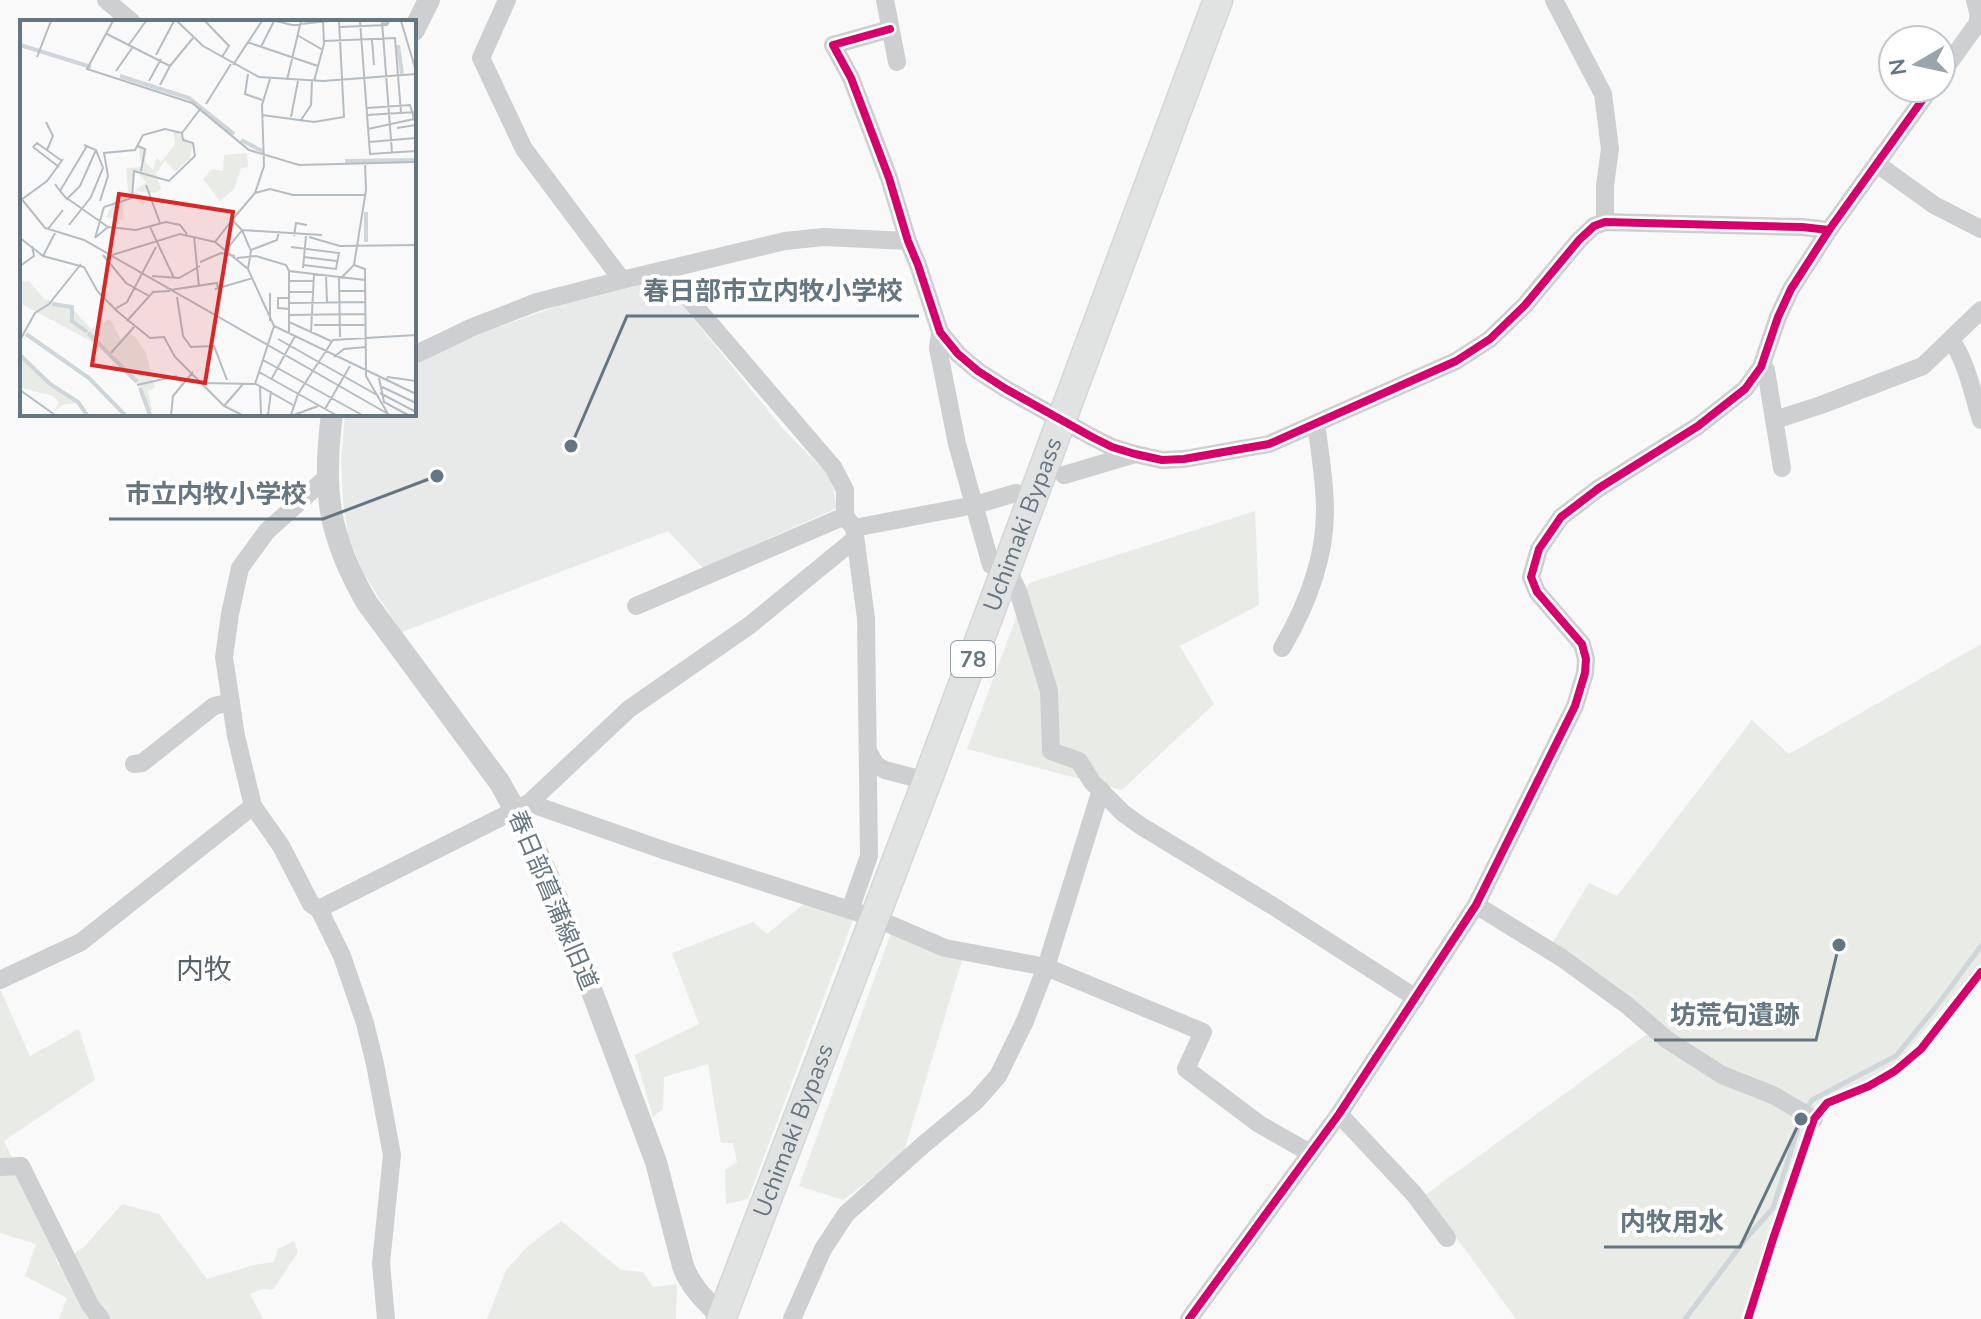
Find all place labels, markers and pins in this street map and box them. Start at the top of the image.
callout: 春日部市立内牧小学校 [627,266,919,316]
callout: 市立内牧小学校 [109,469,323,519]
callout: 坊荒句遺跡 [1654,990,1816,1040]
callout: 内牧用水 [1604,1197,1740,1247]

